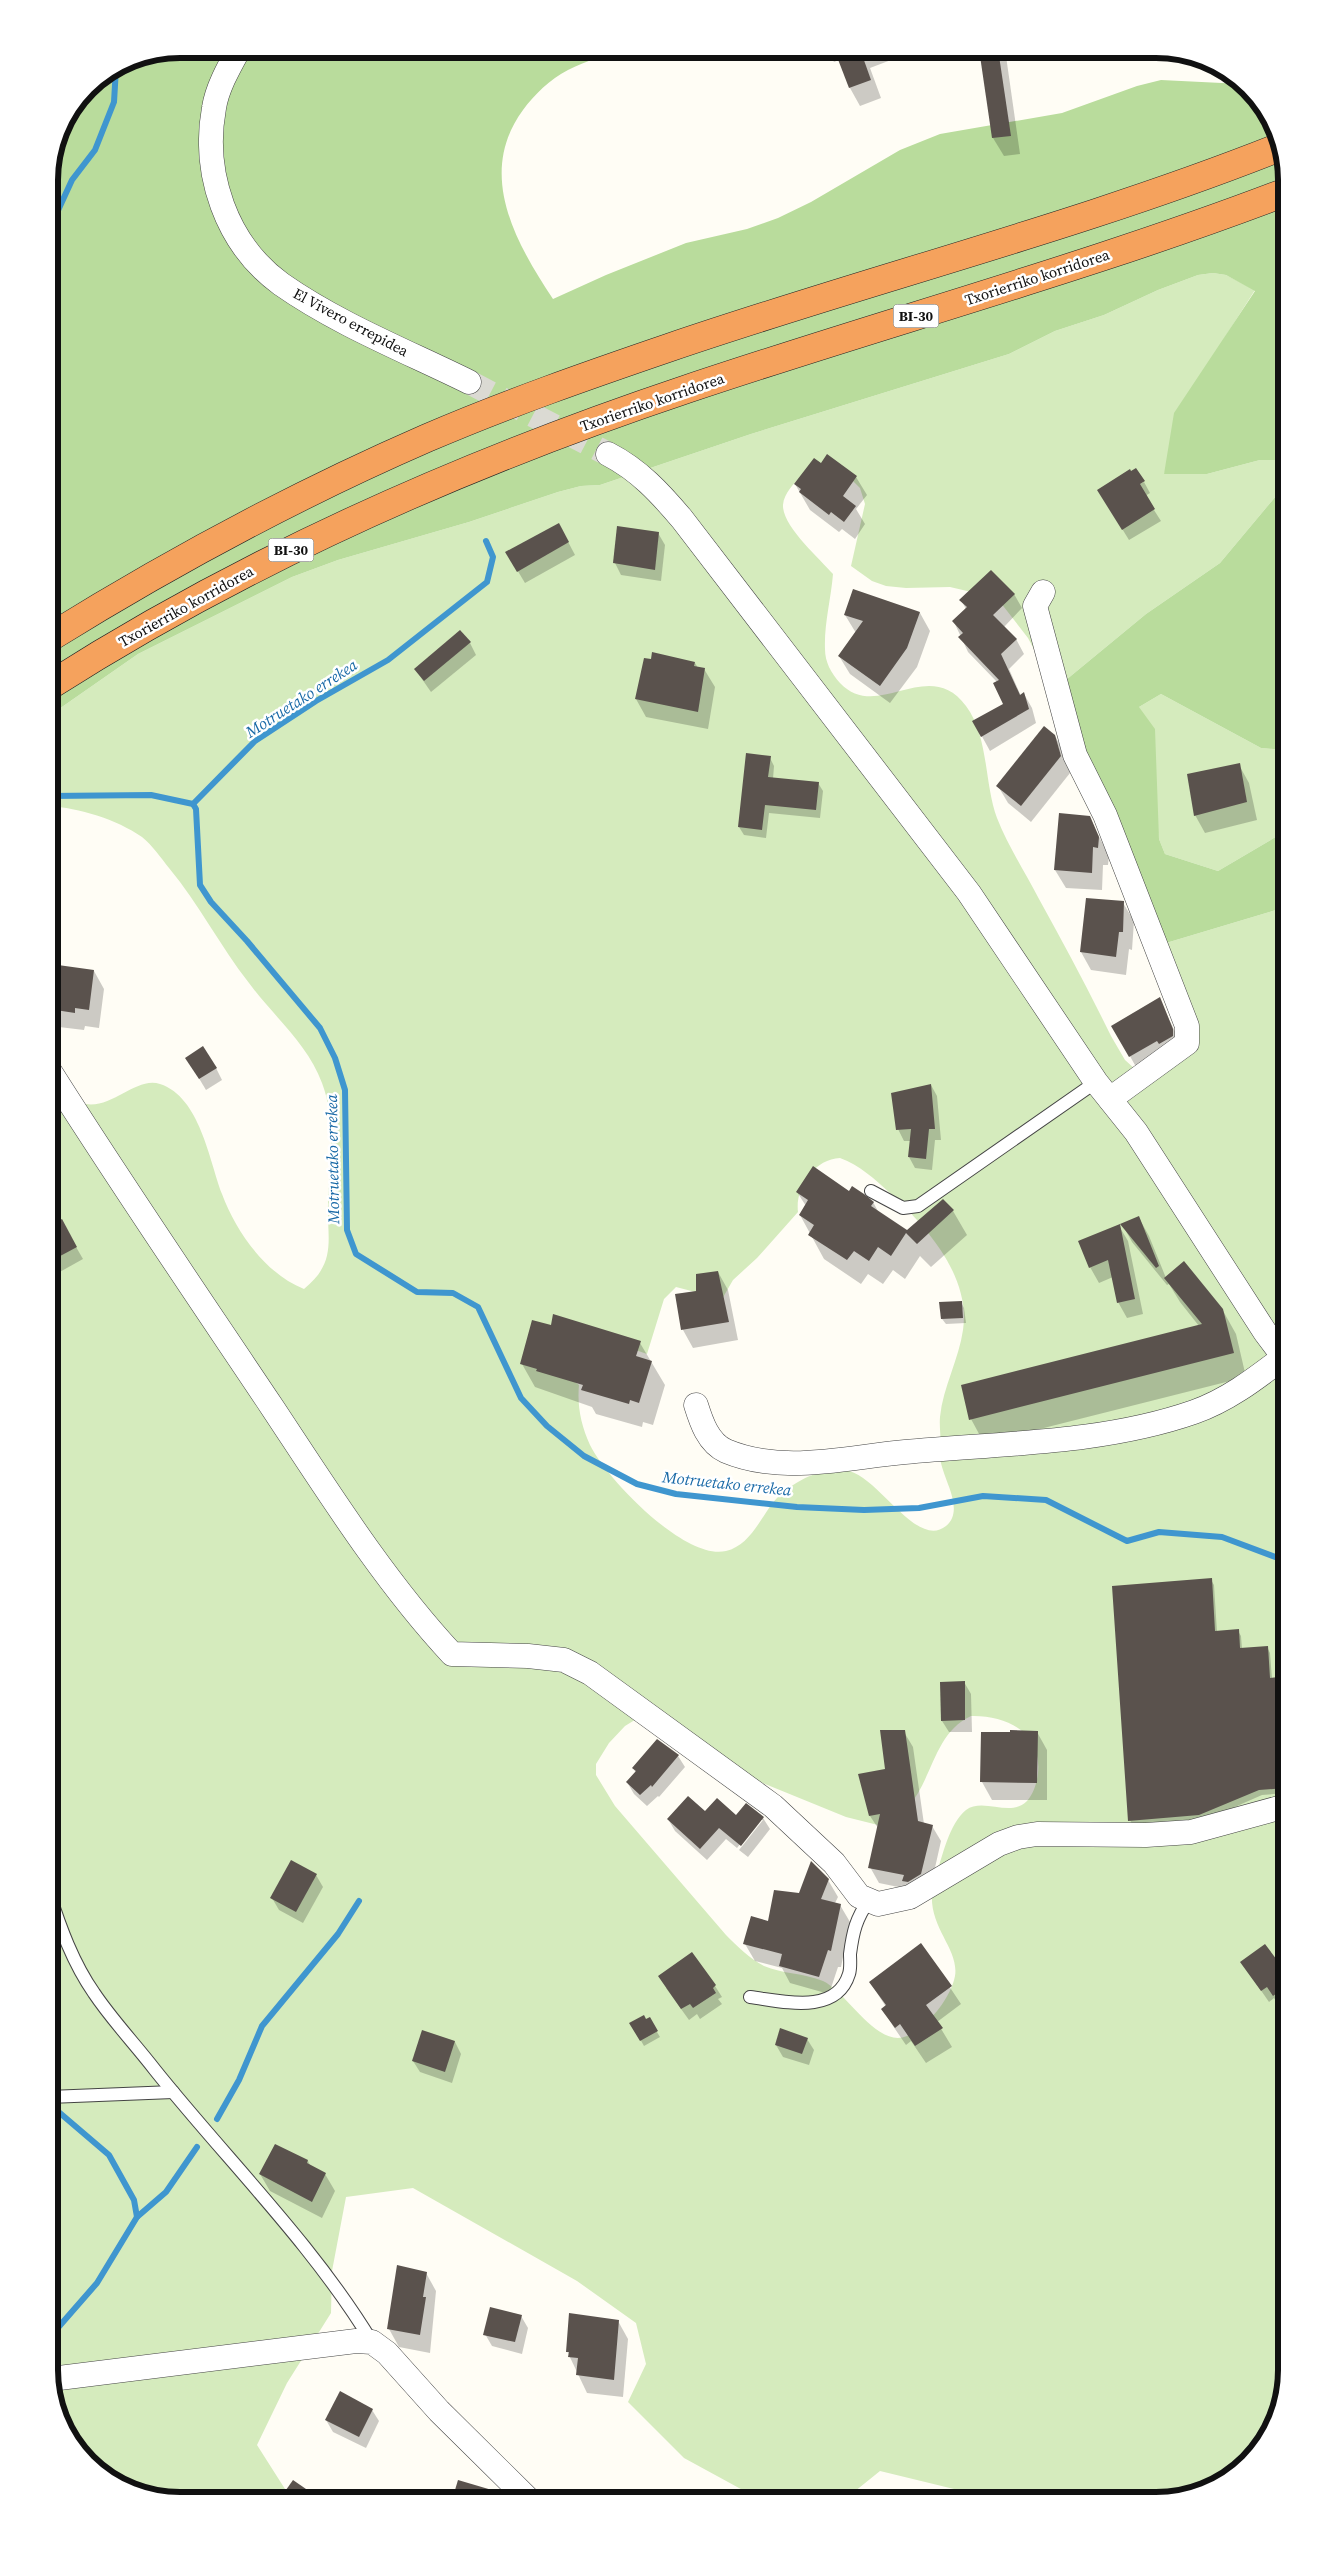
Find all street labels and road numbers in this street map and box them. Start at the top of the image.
street label: Txorierriko korridorea [962,244,1112,310]
street label: El Vivero errepidea [290,283,413,361]
road number: BI-30 [894,304,938,328]
street label: Txorierriko korridorea [577,367,727,437]
road number: BI-30 [268,538,314,562]
street label: Txorierriko korridorea [115,560,257,652]

